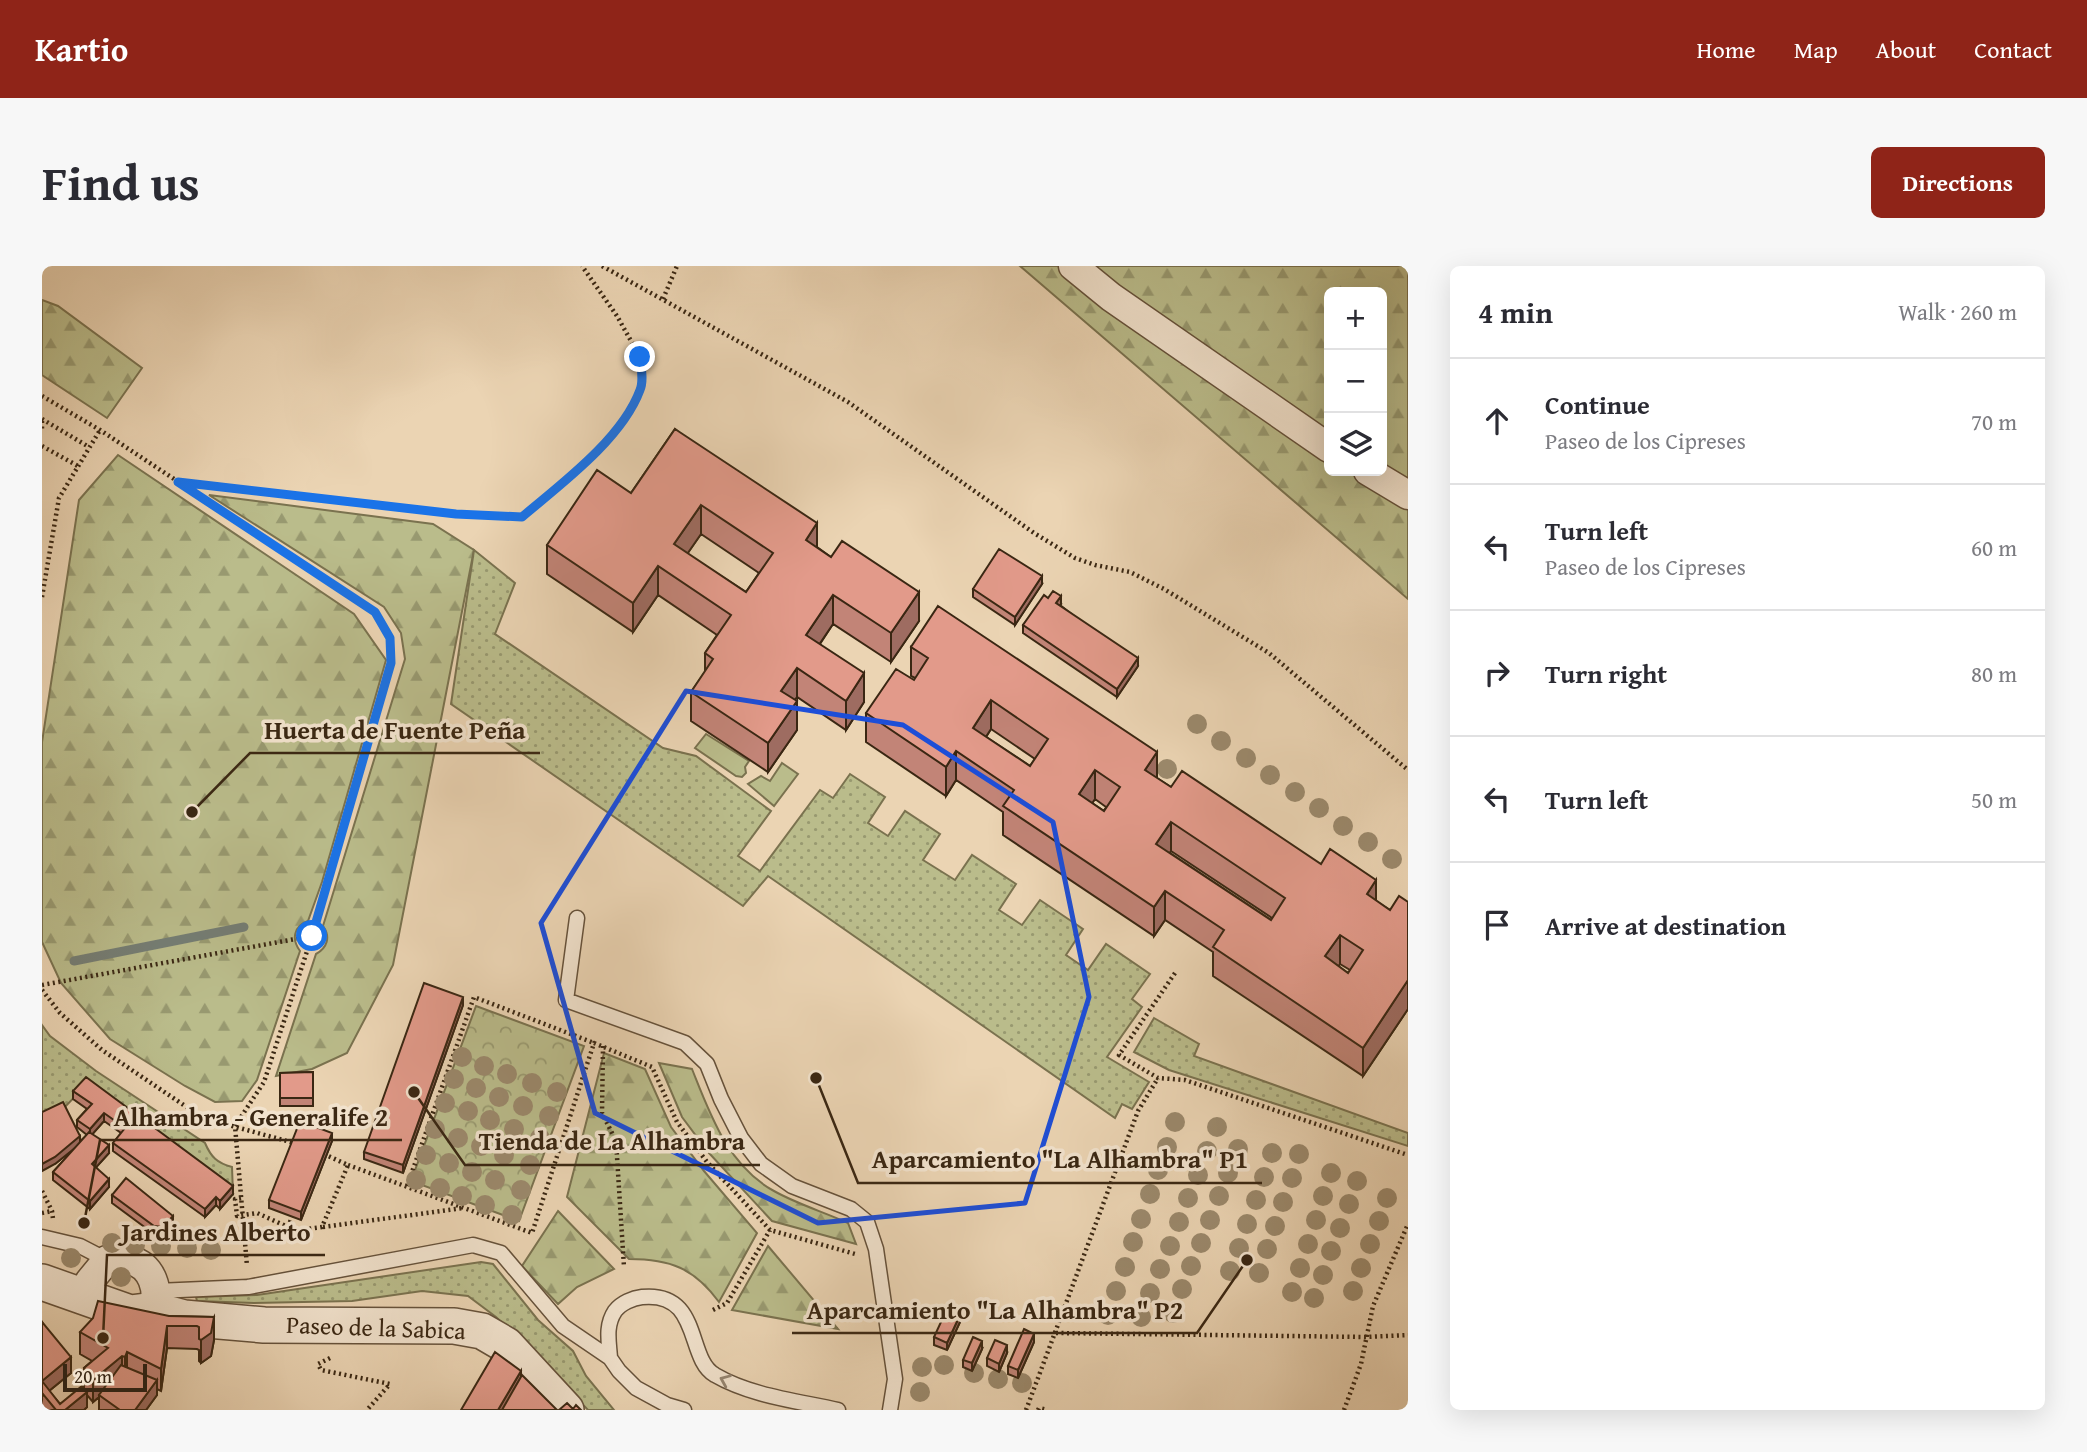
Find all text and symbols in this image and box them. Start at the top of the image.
text: Kartio [35,25,128,73]
text: Home [1697,32,1756,67]
text: Map [1794,32,1838,67]
text: About [1876,32,1936,67]
text: Contact [1974,32,2052,67]
text: Find us [42,146,200,218]
button: Directions [1871,147,2045,218]
map controls [1324,287,1387,476]
button: + [1324,287,1387,350]
text: 4 min [1478,290,1553,334]
text: Walk · 260 m [1898,295,2017,328]
route end [624,341,655,372]
button: − [1324,350,1387,413]
text: Continue [1545,385,1650,424]
icon: ahead [1478,402,1516,440]
text: 70 m [1971,405,2017,438]
button: layers [1324,413,1387,476]
text: Paseo de los Cipreses [1545,424,1746,457]
text: Turn left [1545,511,1648,550]
icon: left [1478,528,1516,566]
text: 60 m [1971,531,2017,564]
text: Paseo de los Cipreses [1545,550,1746,583]
icon: right [1478,654,1516,692]
text: Turn right [1545,654,1667,693]
text: 80 m [1971,657,2017,690]
callout: Huerta de Fuente Peña [250,706,540,753]
text: Huerta de Fuente Peña [264,710,526,749]
icon: left [1478,780,1516,818]
text: Turn left [1545,780,1648,819]
text: 50 m [1971,783,2017,816]
icon: arrive [1478,906,1516,944]
text: Arrive at destination [1545,906,1786,945]
route start [296,920,327,951]
callout: Alhambra - Generalife 2 [100,1093,402,1140]
text: Alhambra - Generalife 2 [114,1097,388,1136]
callout: Tienda de La Alhambra [465,1118,760,1165]
text: Tienda de La Alhambra [479,1121,746,1160]
callout: Aparcamiento "La Alhambra" P1 [858,1136,1262,1183]
text: Aparcamiento "La Alhambra" P1 [872,1139,1248,1178]
callout: Jardines Alberto [107,1208,325,1255]
text: Jardines Alberto [117,1212,311,1251]
callout: Aparcamiento "La Alhambra" P2 [792,1286,1197,1333]
text: Aparcamiento "La Alhambra" P2 [807,1290,1183,1329]
street label: Paseo de la Sabica [286,1307,467,1348]
scale bar [63,1361,147,1393]
text: 20 m [74,1362,112,1390]
one-way arrow [720,1374,733,1388]

